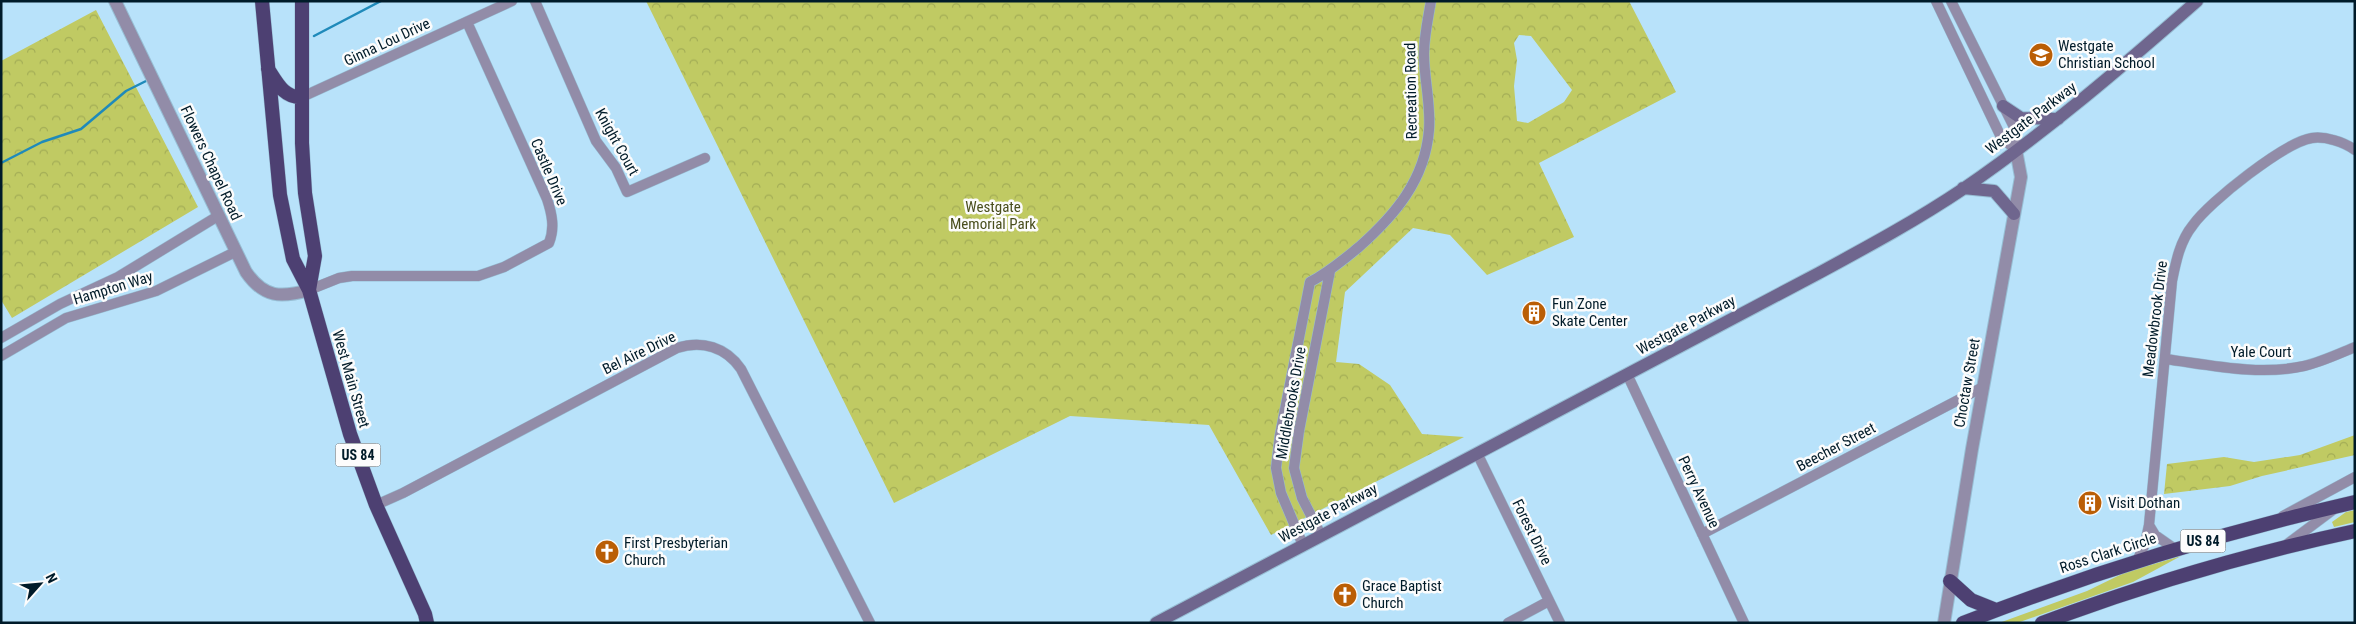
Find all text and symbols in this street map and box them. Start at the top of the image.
street label: Ginna Lou Drive [341,14,433,70]
place label: Westgate Christian School [2058,37,2155,72]
street label: Recreation Road [1401,42,1421,140]
school or university icon: Westgate Christian School [2028,42,2054,68]
street label: Westgate Parkway [1982,78,2080,158]
street label: Flowers Chapel Road [177,103,245,223]
street label: Knight Court [591,105,643,179]
street label: Castle Drive [527,136,571,208]
park label: Westgate Memorial Park [950,198,1036,233]
street label: Meadowbrook Drive [2139,260,2171,378]
street label: Hampton Way [71,267,155,309]
street label: Westgate Parkway [1634,292,1738,358]
place label: Fun Zone Skate Center [1552,295,1628,330]
building icon: Fun Zone Skate Center [1521,300,1547,326]
street label: West Main Street [328,328,374,430]
street label: Bel Aire Drive [600,328,678,378]
street label: Choctaw Street [1950,337,1984,429]
street label: Yale Court [2230,343,2292,361]
street label: Middlebrooks Drive [1272,345,1310,461]
street label: Beecher Street [1794,419,1878,475]
road number: US 84 [336,444,380,466]
street label: Perry Avenue [1674,453,1724,531]
street label: Westgate Parkway [1276,480,1380,546]
building icon: Visit Dothan [2077,490,2103,516]
place label: Visit Dothan [2108,494,2180,512]
street label: Forest Drive [1508,496,1556,568]
street label: Ross Clark Circle [2058,529,2158,577]
road number: US 84 [2180,530,2226,552]
place label: First Presbyterian Church [624,534,728,569]
church icon: First Presbyterian Church [594,539,620,565]
north arrow [15,559,65,609]
text: N [43,571,61,586]
place label: Grace Baptist Church [1362,577,1442,612]
church icon: Grace Baptist Church [1332,582,1358,608]

